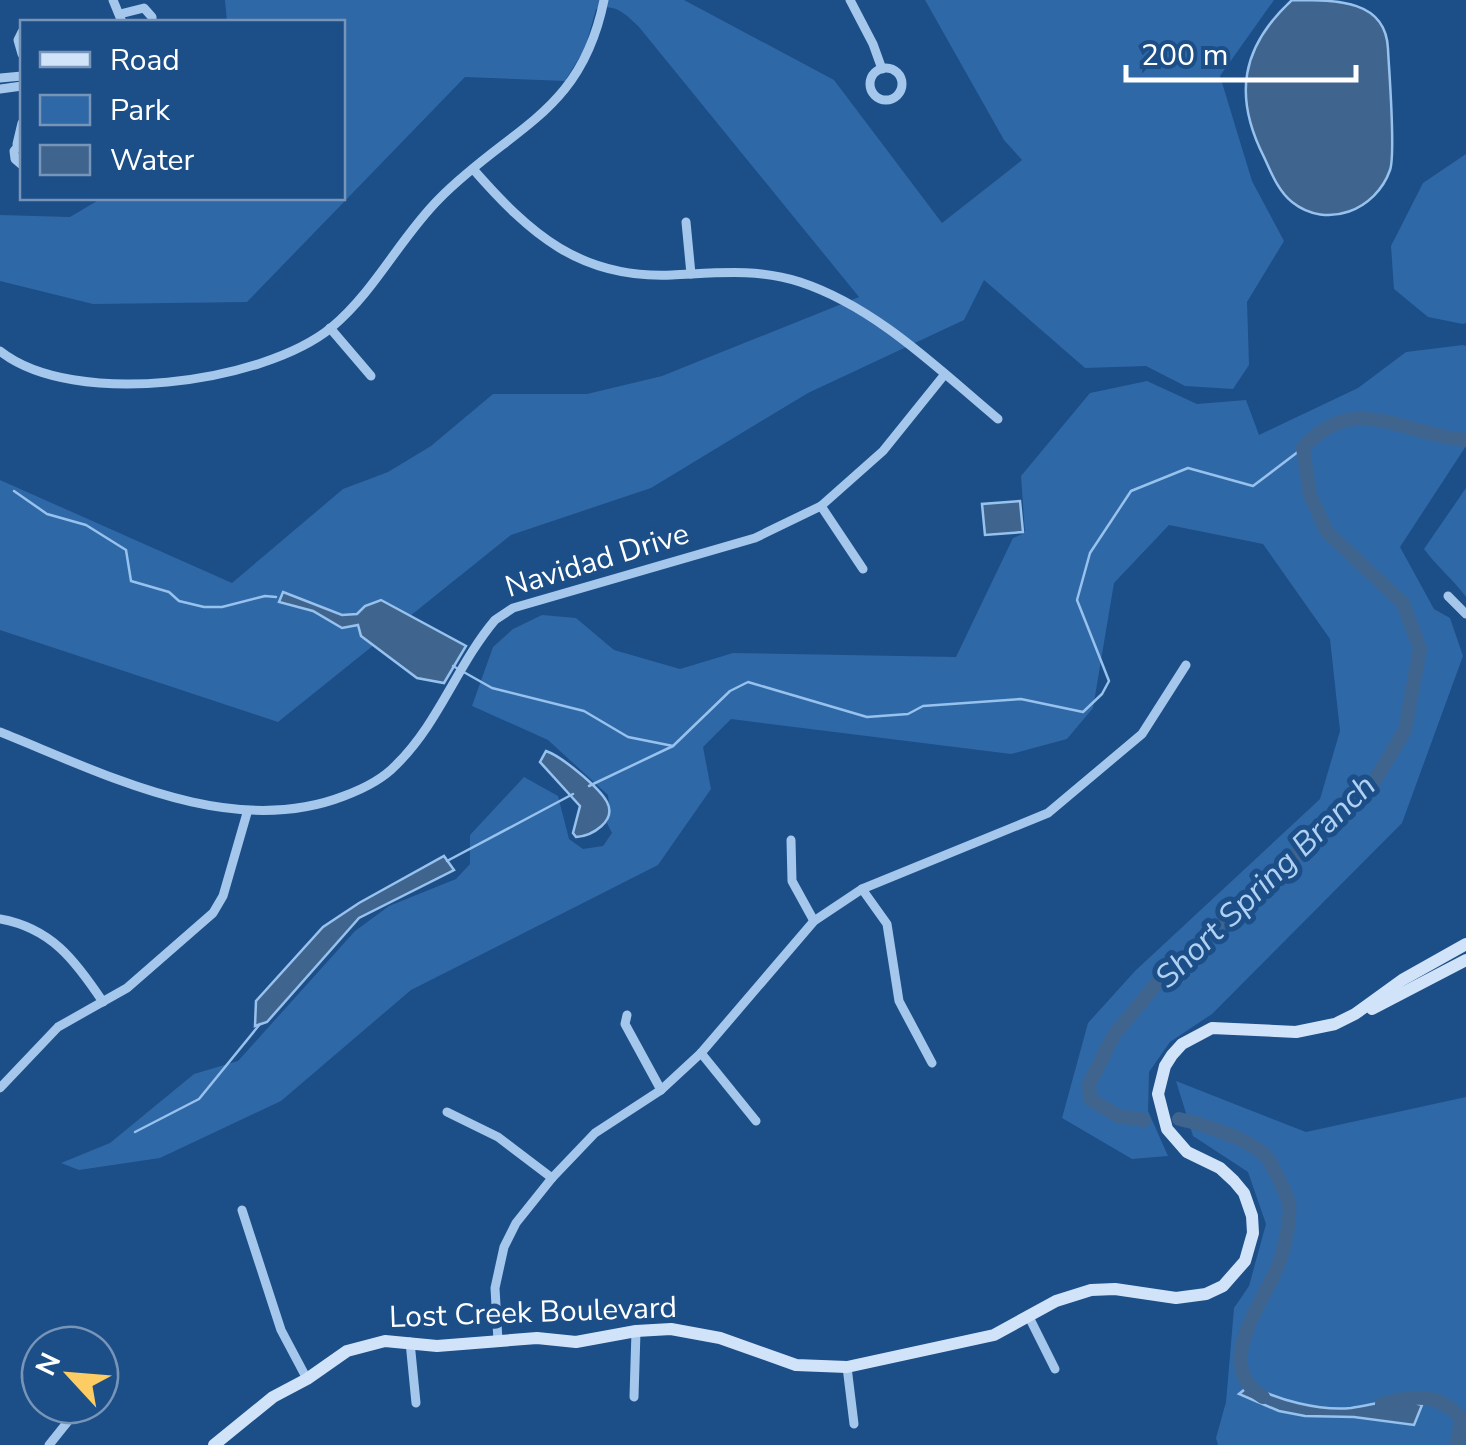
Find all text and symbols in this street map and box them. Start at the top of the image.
legend [20,20,345,200]
scale bar [1126,20,1356,82]
text: 200 m [1141,35,1228,76]
text: Road [110,40,180,81]
text: Park [110,90,171,131]
text: Water [110,140,195,181]
street label: Navidad Drive [500,513,694,608]
water label: Short Spring Branch [1146,765,1385,998]
street label: Lost Creek Boulevard [388,1287,678,1338]
north arrow [20,1325,120,1425]
text: N [27,1347,70,1382]

